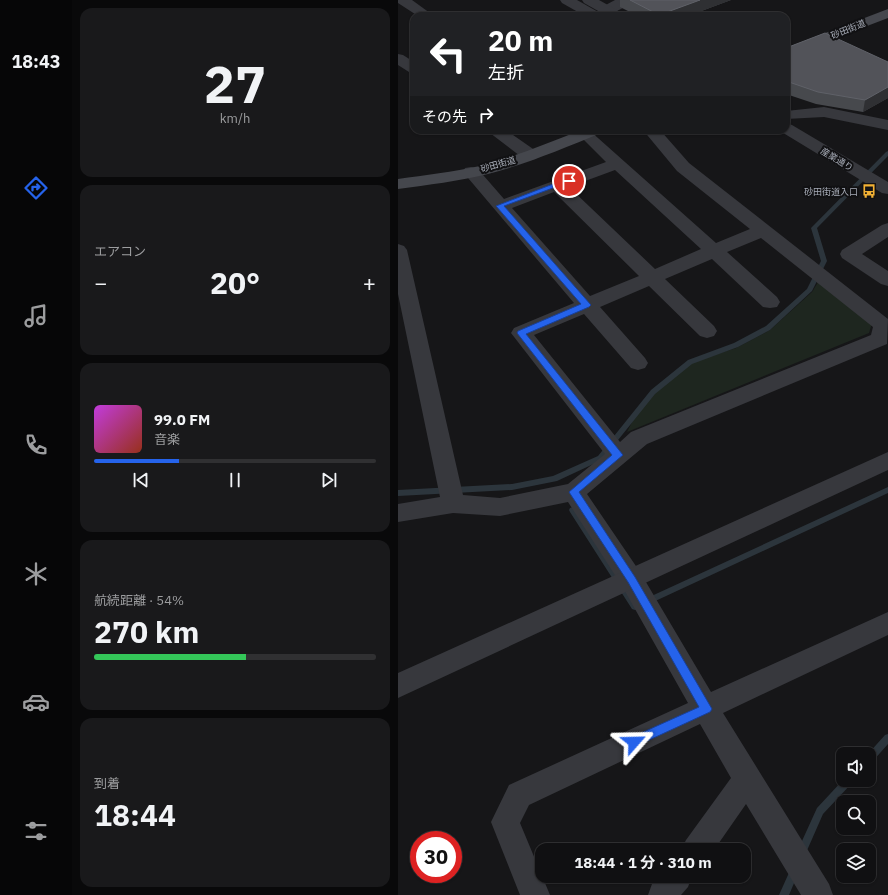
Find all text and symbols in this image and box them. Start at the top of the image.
street label: 砂田街道 [829,17,867,41]
text: 20 m [488,22,553,59]
icon: left [422,28,474,80]
text: 18:43 [11,50,61,73]
text: 27 [204,50,266,117]
text: 左折 [488,61,524,84]
icon: right [475,104,497,126]
text: その先 [422,107,467,126]
text: km/h [220,110,250,127]
street label: 産業通り [819,145,855,173]
street label: 砂田街道 [479,154,517,174]
pin [552,164,586,198]
icon: arrive [558,170,580,192]
icon: directions [22,174,50,202]
bus stop icon: 砂田街道入口 [861,183,877,199]
place label: 砂田街道入口 [804,186,858,197]
text: エアコン [94,243,146,260]
text: 20° [210,263,260,302]
text: − [94,268,107,297]
text: + [363,268,376,297]
icon: music [22,302,50,330]
text: 99.0 FM [154,410,210,429]
icon: phone [22,431,50,459]
text: 音楽 [154,431,180,448]
icon: previous [130,469,152,491]
icon: pause [224,469,246,491]
icon: next [318,469,340,491]
icon: climate [22,560,50,588]
text: 航続距離 · 54% [94,592,184,609]
text: 270 km [94,612,199,651]
icon: car [22,688,50,716]
position arrow [613,721,655,763]
map controls [836,747,876,883]
button: sound [836,747,876,787]
text: 到着 [94,775,120,792]
text: 18:44 [94,795,176,834]
button: search [836,795,876,835]
icon: filters [22,817,50,845]
speed limit sign: 30 [410,831,462,883]
button: layers [836,843,876,883]
text: 18:44 · 1 分 · 310 m [574,853,712,872]

